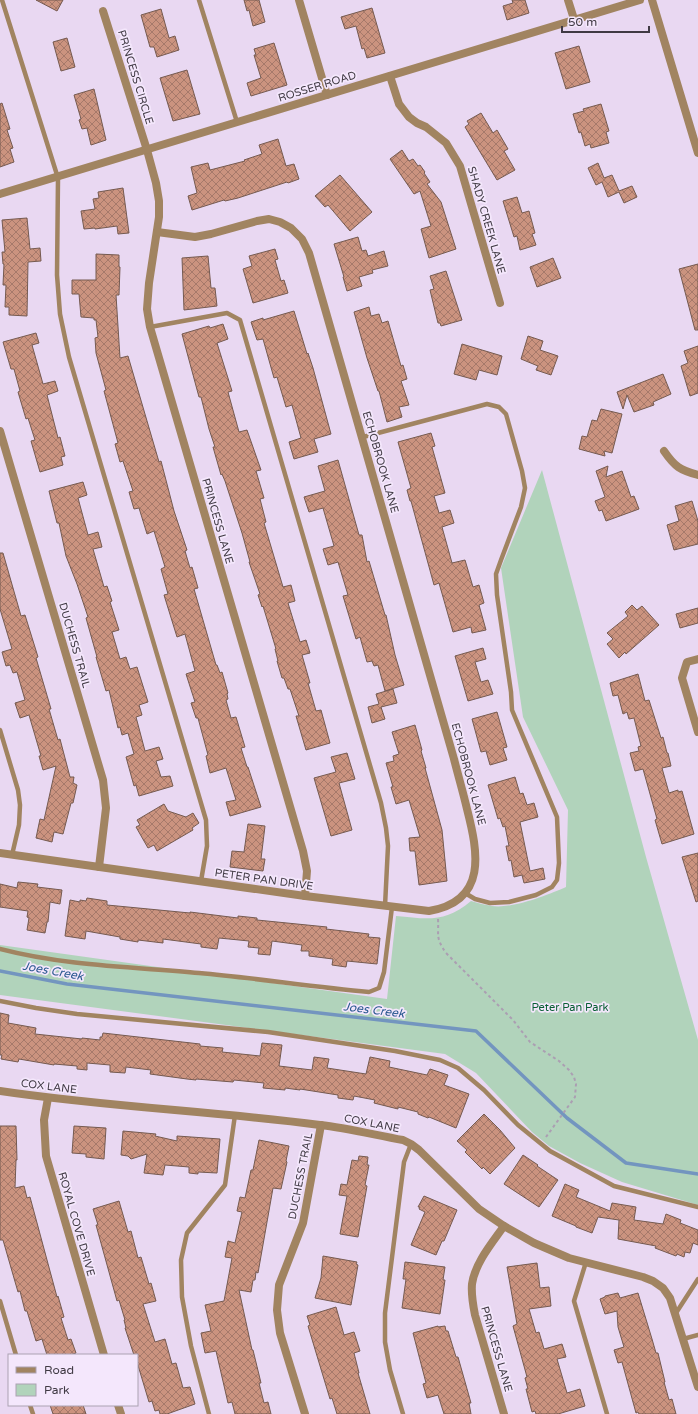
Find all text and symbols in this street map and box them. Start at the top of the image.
scale bar [562,8,649,34]
text: 50 m [568,15,597,29]
street label: PRINCESS CIRCLE [115,28,156,126]
street label: ROSSER ROAD [276,68,358,105]
street label: SHADY CREEK LANE [465,165,508,275]
street label: ECHOBROOK LANE [360,410,401,515]
street label: PRINCESS LANE [199,477,236,565]
street label: DUCHESS TRAIL [56,601,93,690]
street label: ECHOBROOK LANE [449,721,488,827]
street label: PETER PAN DRIVE [214,866,314,893]
water label: Joes Creek [22,959,86,983]
water label: Joes Creek [343,999,407,1021]
park label: Peter Pan Park [531,1001,609,1014]
street label: COX LANE [20,1077,78,1096]
street label: COX LANE [343,1112,401,1135]
street label: DUCHESS TRAIL [286,1131,315,1221]
street label: ROYAL COVE DRIVE [55,1171,98,1278]
street label: PRINCESS LANE [478,1305,515,1393]
legend [8,1354,138,1406]
text: Road [44,1363,74,1377]
text: Park [44,1383,70,1397]

